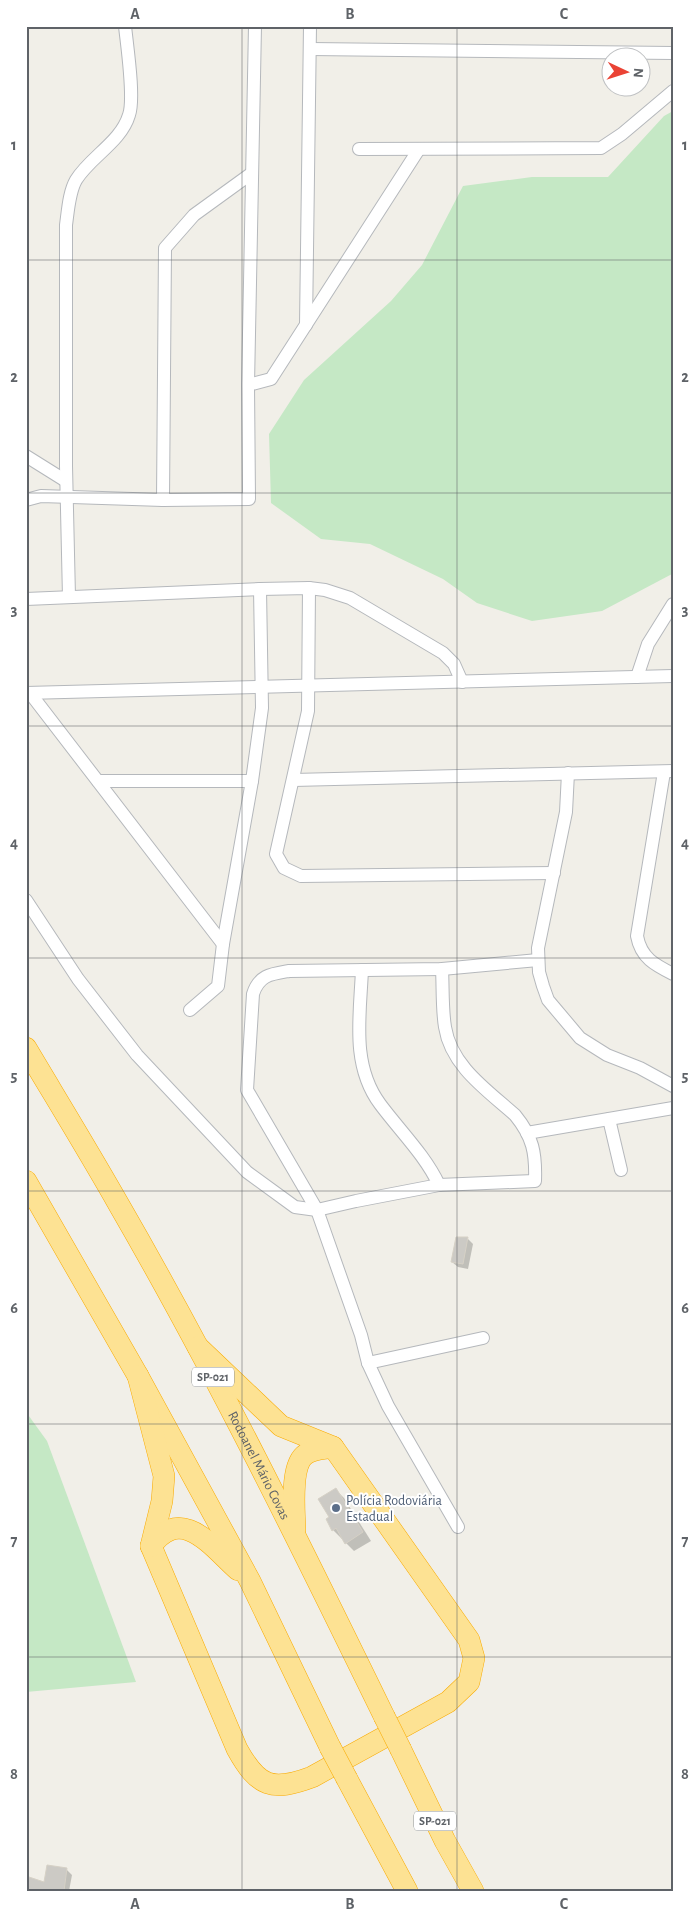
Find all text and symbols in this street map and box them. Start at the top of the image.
text: A [130,6,140,22]
text: B [345,6,355,22]
text: C [560,6,569,22]
north arrow [602,48,652,98]
text: N [631,67,645,78]
text: 1 [11,137,17,153]
text: 1 [682,137,688,153]
text: 2 [10,369,18,385]
text: 2 [681,369,689,385]
text: 3 [11,602,18,618]
text: 3 [682,602,689,618]
text: 4 [10,835,18,851]
text: 4 [681,835,689,851]
text: 5 [11,1068,18,1084]
text: 5 [682,1068,689,1084]
text: 6 [10,1300,18,1316]
text: 6 [681,1300,689,1316]
road number: SP-021 [192,1368,234,1386]
street label: Rodoanel Mário Covas [225,1409,292,1522]
place label: Polícia Rodoviária Estadual [346,1494,443,1524]
marker: Polícia Rodoviária Estadual [330,1502,342,1514]
text: 7 [11,1533,18,1549]
text: 7 [682,1533,689,1549]
text: 8 [10,1766,18,1782]
text: 8 [681,1766,689,1782]
road number: SP-021 [414,1812,456,1830]
text: A [130,1896,140,1912]
text: B [345,1896,355,1912]
text: C [560,1896,569,1912]

